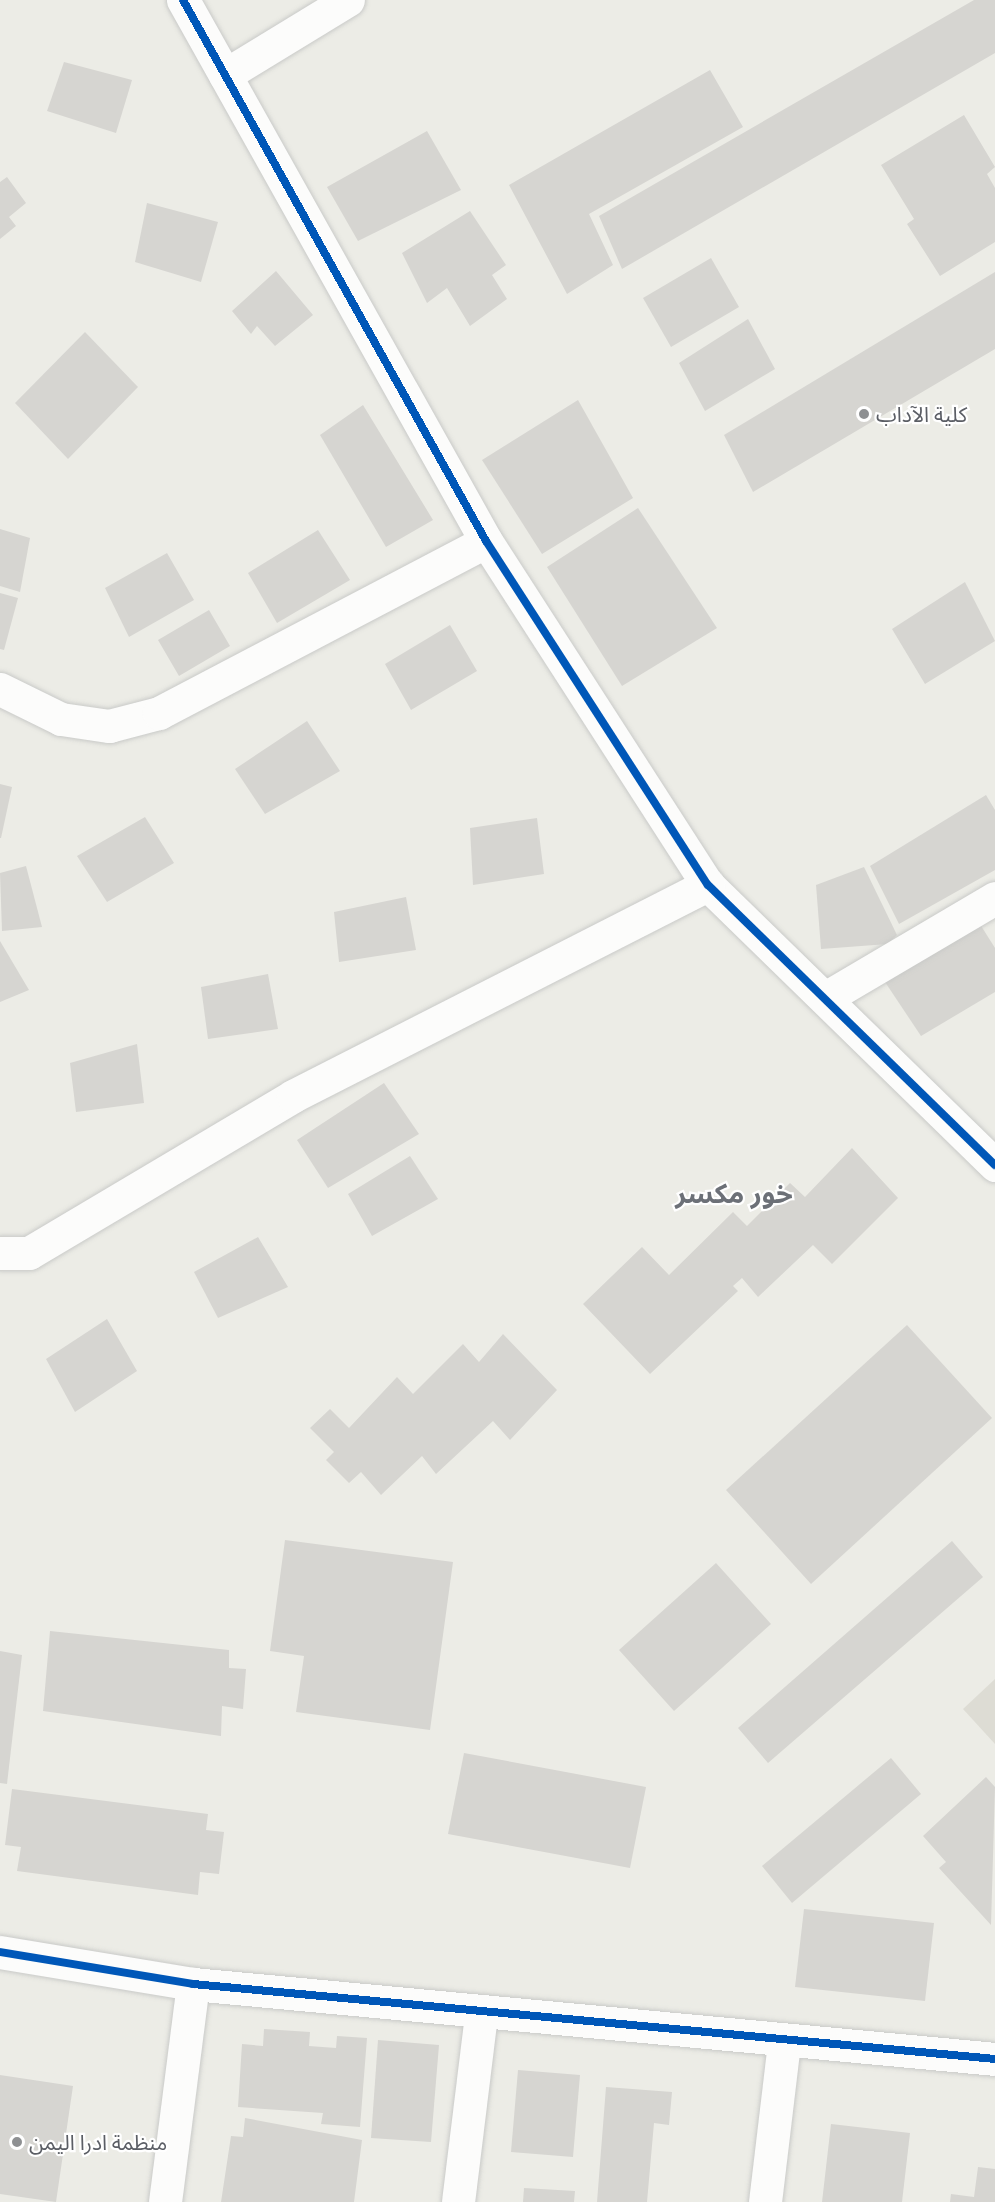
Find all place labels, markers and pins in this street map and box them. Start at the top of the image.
place label: كلية الآداب [876,401,967,427]
marker: كلية الآداب [857,407,871,421]
place label: منظمة ادرا اليمن [29,2129,167,2155]
marker: منظمة ادرا اليمن [10,2135,24,2149]

